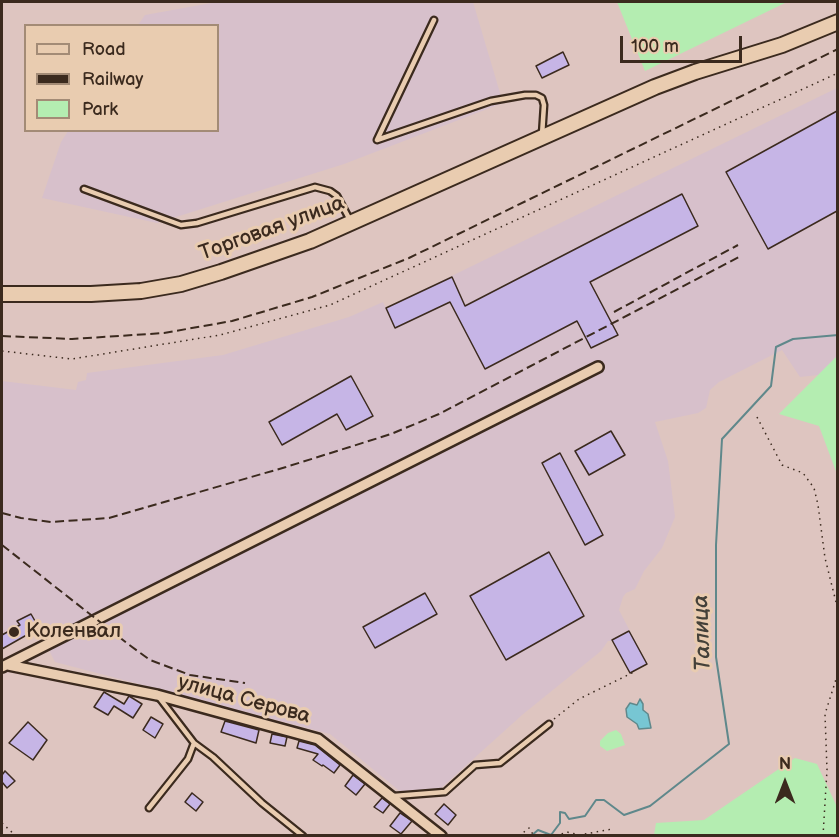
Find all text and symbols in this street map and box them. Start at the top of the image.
legend [24,24,219,132]
scale bar [623,24,744,62]
text: 100 m [631,36,679,57]
text: Road [82,39,126,60]
text: Railway [82,69,144,90]
text: Park [82,99,118,120]
street label: Торговая улица [196,191,348,267]
water label: Талица [688,594,718,672]
place label: Коленвал [26,619,121,645]
marker: Коленвал [7,625,21,639]
street label: улица Серова [175,670,313,730]
north arrow [755,753,815,813]
text: N [779,755,791,774]

